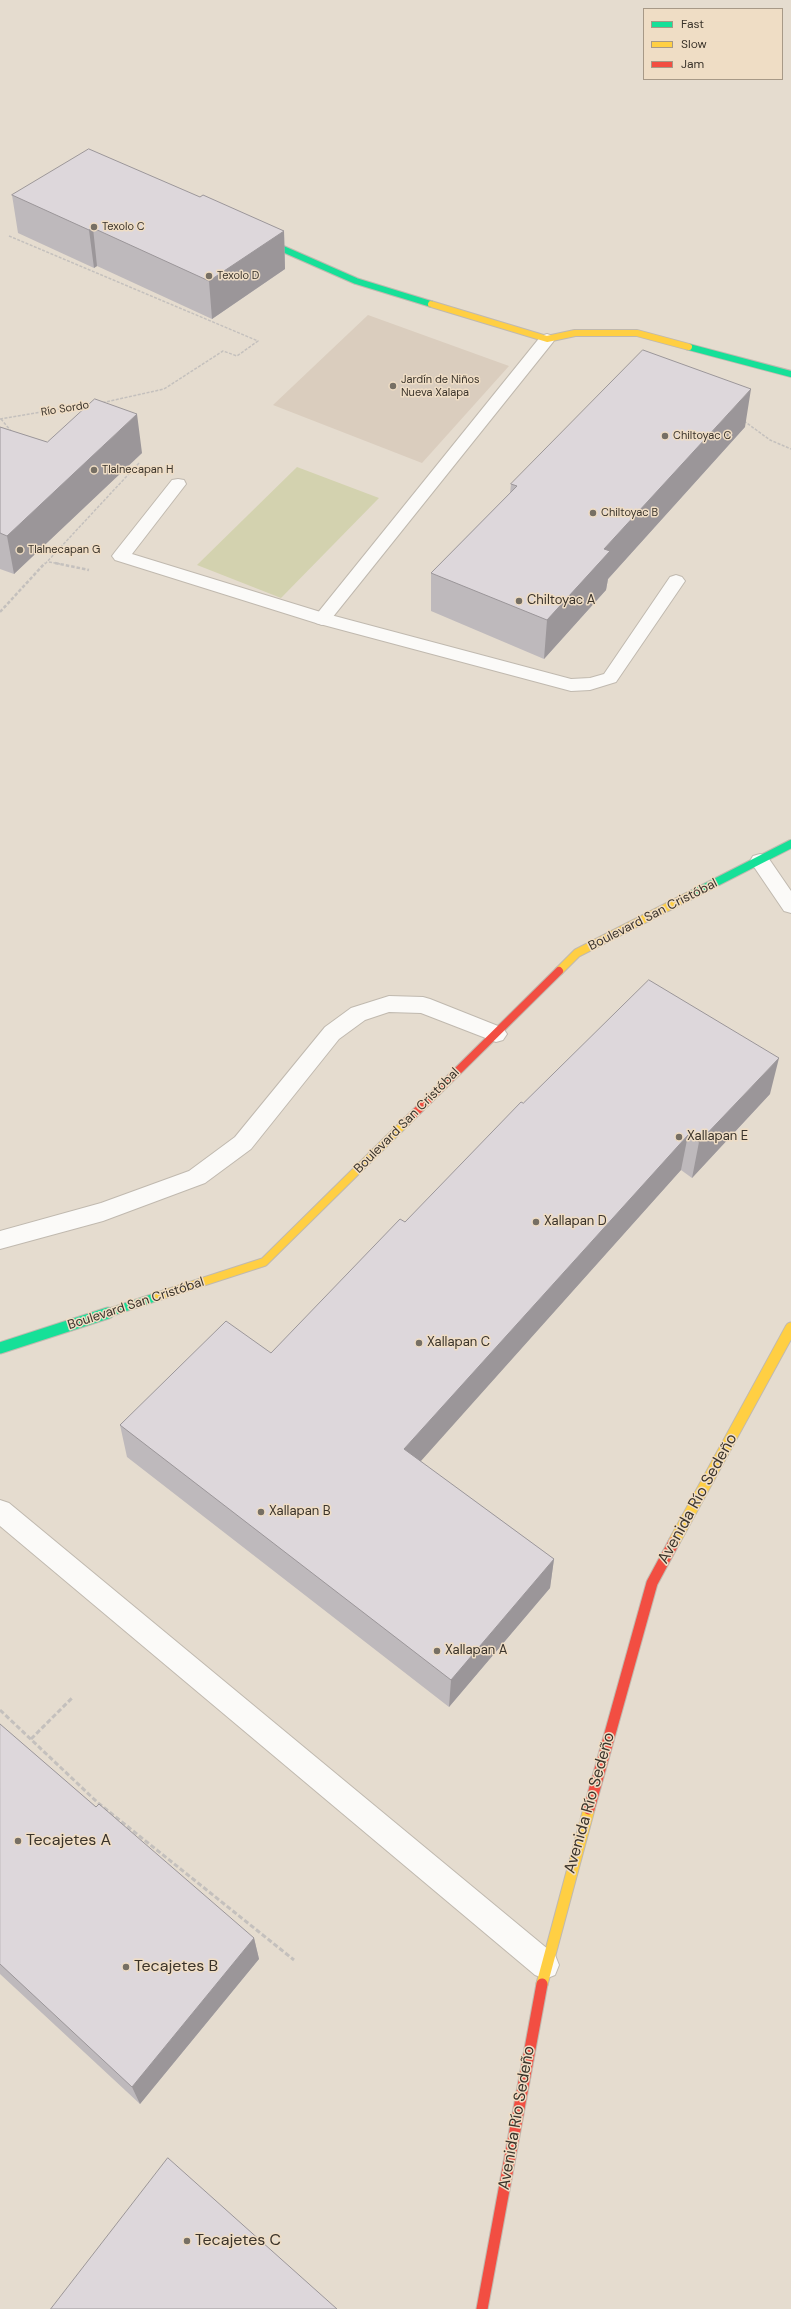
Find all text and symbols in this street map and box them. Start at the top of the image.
legend [643,8,783,80]
text: Fast [681,16,704,32]
text: Slow [681,36,707,52]
text: Jam [681,56,704,72]
place label: Texolo C [102,220,145,234]
marker: Texolo C [89,222,99,232]
place label: Texolo D [217,269,259,283]
marker: Texolo D [204,271,214,281]
place label: Jardín de Niños Nueva Xalapa [401,373,480,399]
marker: Jardín de Niños Nueva Xalapa [388,381,398,391]
street label: Río Sordo [40,399,90,419]
place label: Chiltoyac C [673,429,731,443]
marker: Chiltoyac C [660,431,670,441]
place label: Tlalnecapan H [102,463,173,477]
marker: Tlalnecapan H [89,465,99,475]
place label: Chiltoyac B [601,506,658,520]
marker: Chiltoyac B [588,508,598,518]
place label: Tlalnecapan G [28,543,100,557]
marker: Tlalnecapan G [15,545,25,555]
place label: Chiltoyac A [527,593,595,609]
marker: Chiltoyac A [514,596,524,606]
street label: Boulevard San Cristóbal [586,876,720,954]
street label: Boulevard San Cristóbal [351,1065,463,1177]
place label: Xallapan E [687,1129,748,1145]
marker: Xallapan E [674,1132,684,1142]
place label: Xallapan D [544,1214,607,1230]
marker: Xallapan D [531,1217,541,1227]
street label: Boulevard San Cristóbal [66,1275,206,1333]
place label: Xallapan C [427,1335,490,1351]
marker: Xallapan C [414,1338,424,1348]
street label: Avenida Río Sedeño [654,1431,742,1567]
place label: Xallapan B [269,1504,330,1520]
marker: Xallapan B [256,1507,266,1517]
place label: Xallapan A [445,1643,507,1659]
marker: Xallapan A [432,1646,442,1656]
street label: Avenida Río Sedeño [561,1730,619,1876]
place label: Tecajetes A [26,1831,111,1851]
marker: Tecajetes A [13,1836,23,1846]
place label: Tecajetes B [134,1957,218,1977]
marker: Tecajetes B [121,1962,131,1972]
street label: Avenida Río Sedeño [495,2044,539,2192]
place label: Tecajetes C [195,2231,281,2251]
marker: Tecajetes C [182,2236,192,2246]

